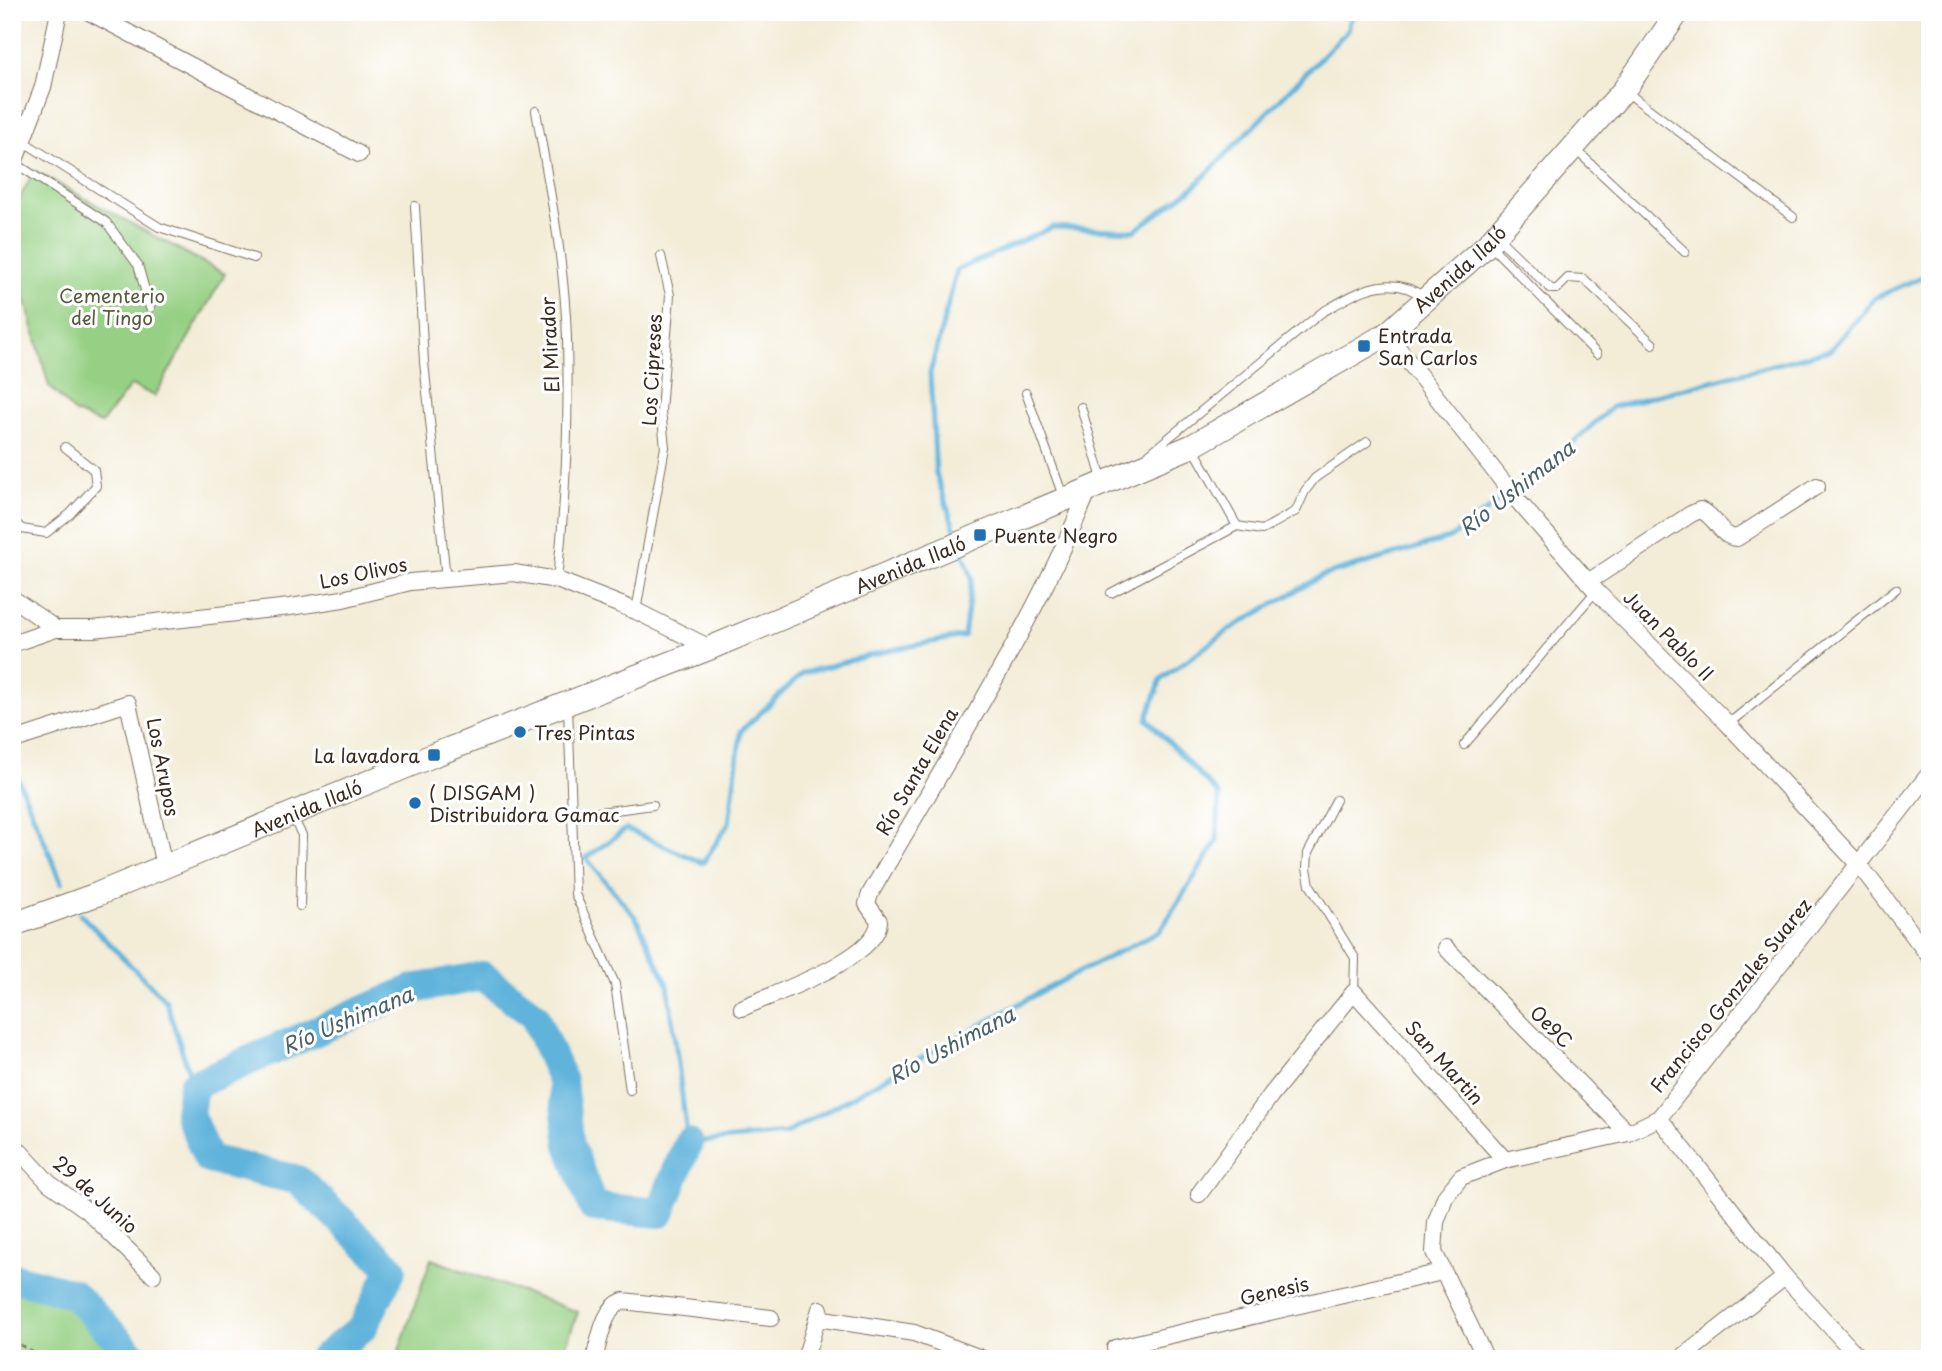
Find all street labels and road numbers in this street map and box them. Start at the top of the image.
street label: Avenida Ilaló [1407,219,1512,319]
street label: El Mirador [532,296,565,394]
street label: Los Cipreses [634,313,668,427]
street label: Avenida Ilaló [850,529,970,600]
street label: Los Olivos [317,549,409,595]
street label: Juan Pablo II [1617,583,1721,687]
street label: Río Santa Elena [868,702,964,840]
street label: Los Arupos [141,715,187,819]
street label: Avenida Ilaló [247,772,366,843]
street label: Francisco Gonzales Suarez [1643,892,1817,1098]
street label: Oe9C [1524,998,1580,1054]
street label: San Martin [1399,1014,1491,1110]
street label: 29 de Junio [48,1148,144,1240]
street label: Genesis [1237,1268,1311,1312]

